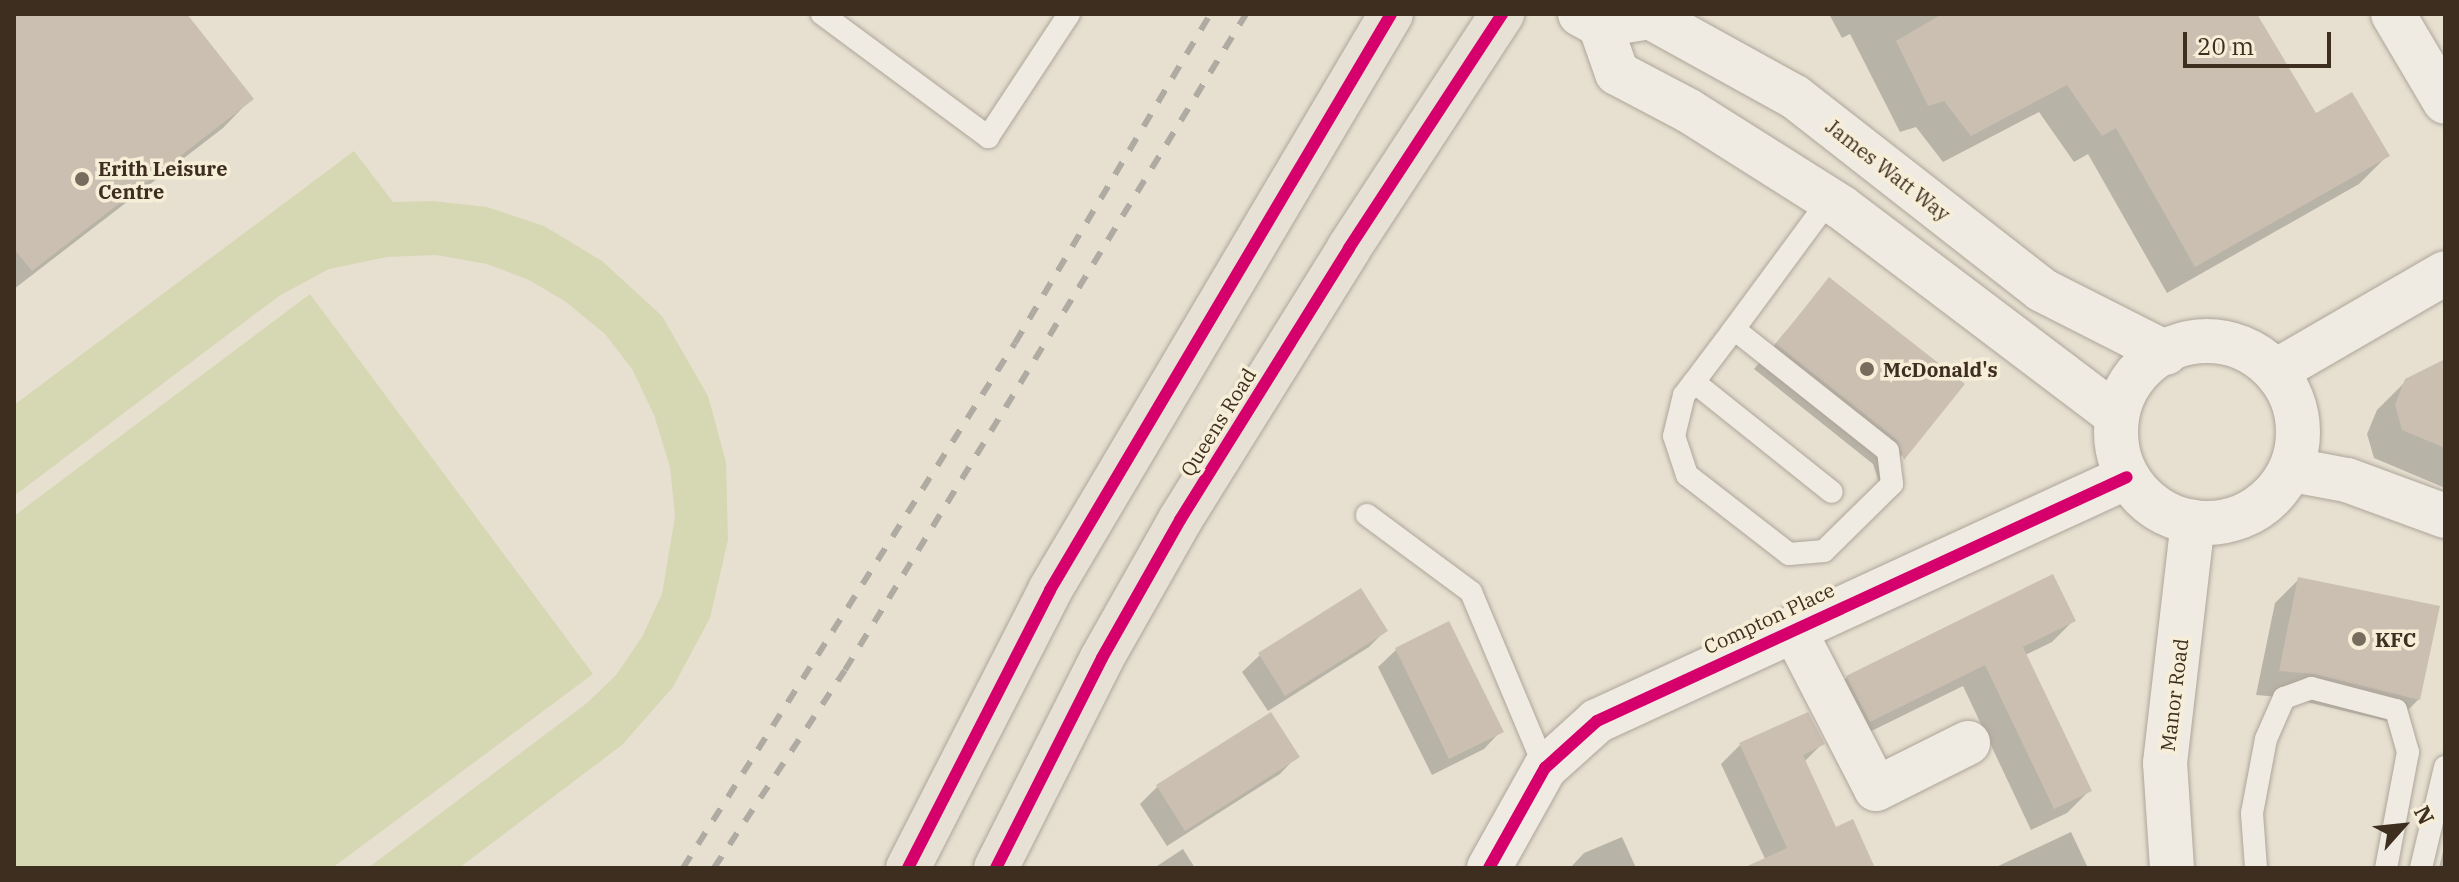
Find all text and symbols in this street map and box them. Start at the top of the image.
scale bar [2187,16,2335,66]
text: 20 m [2197,30,2254,62]
street label: James Watt Way [1821,114,1955,226]
place label: Erith Leisure Centre [98,156,228,203]
marker: Erith Leisure Centre [73,170,91,188]
place label: McDonald's [1883,357,1998,381]
marker: McDonald's [1858,360,1876,378]
street label: Queens Road [1175,363,1261,481]
street label: Compton Place [1700,577,1838,659]
place label: KFC [2375,627,2416,651]
marker: KFC [2350,630,2368,648]
street label: Manor Road [2155,637,2193,753]
north arrow [2363,786,2443,866]
text: N [2408,801,2442,829]

